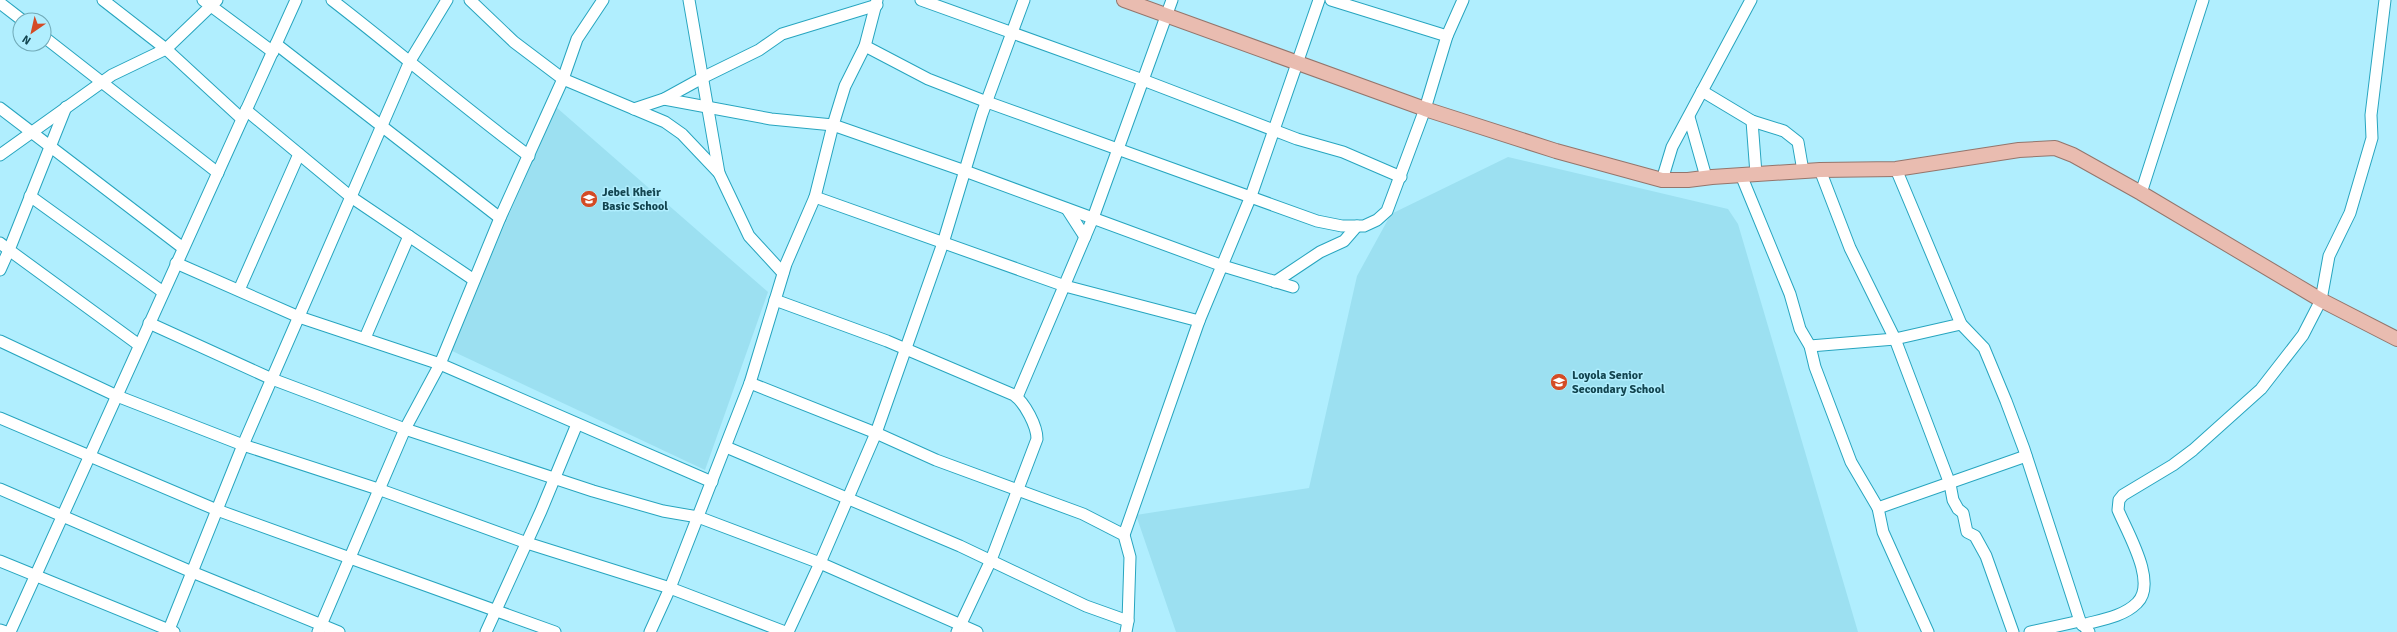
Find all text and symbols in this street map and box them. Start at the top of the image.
north arrow [12,12,52,52]
text: N [20,32,33,47]
place label: Jebel Kheir Basic School [602,185,668,214]
school or university icon: Jebel Kheir Basic School [579,189,599,209]
place label: Loyola Senior Secondary School [1572,368,1665,397]
school or university icon: Loyola Senior Secondary School [1549,372,1569,392]

